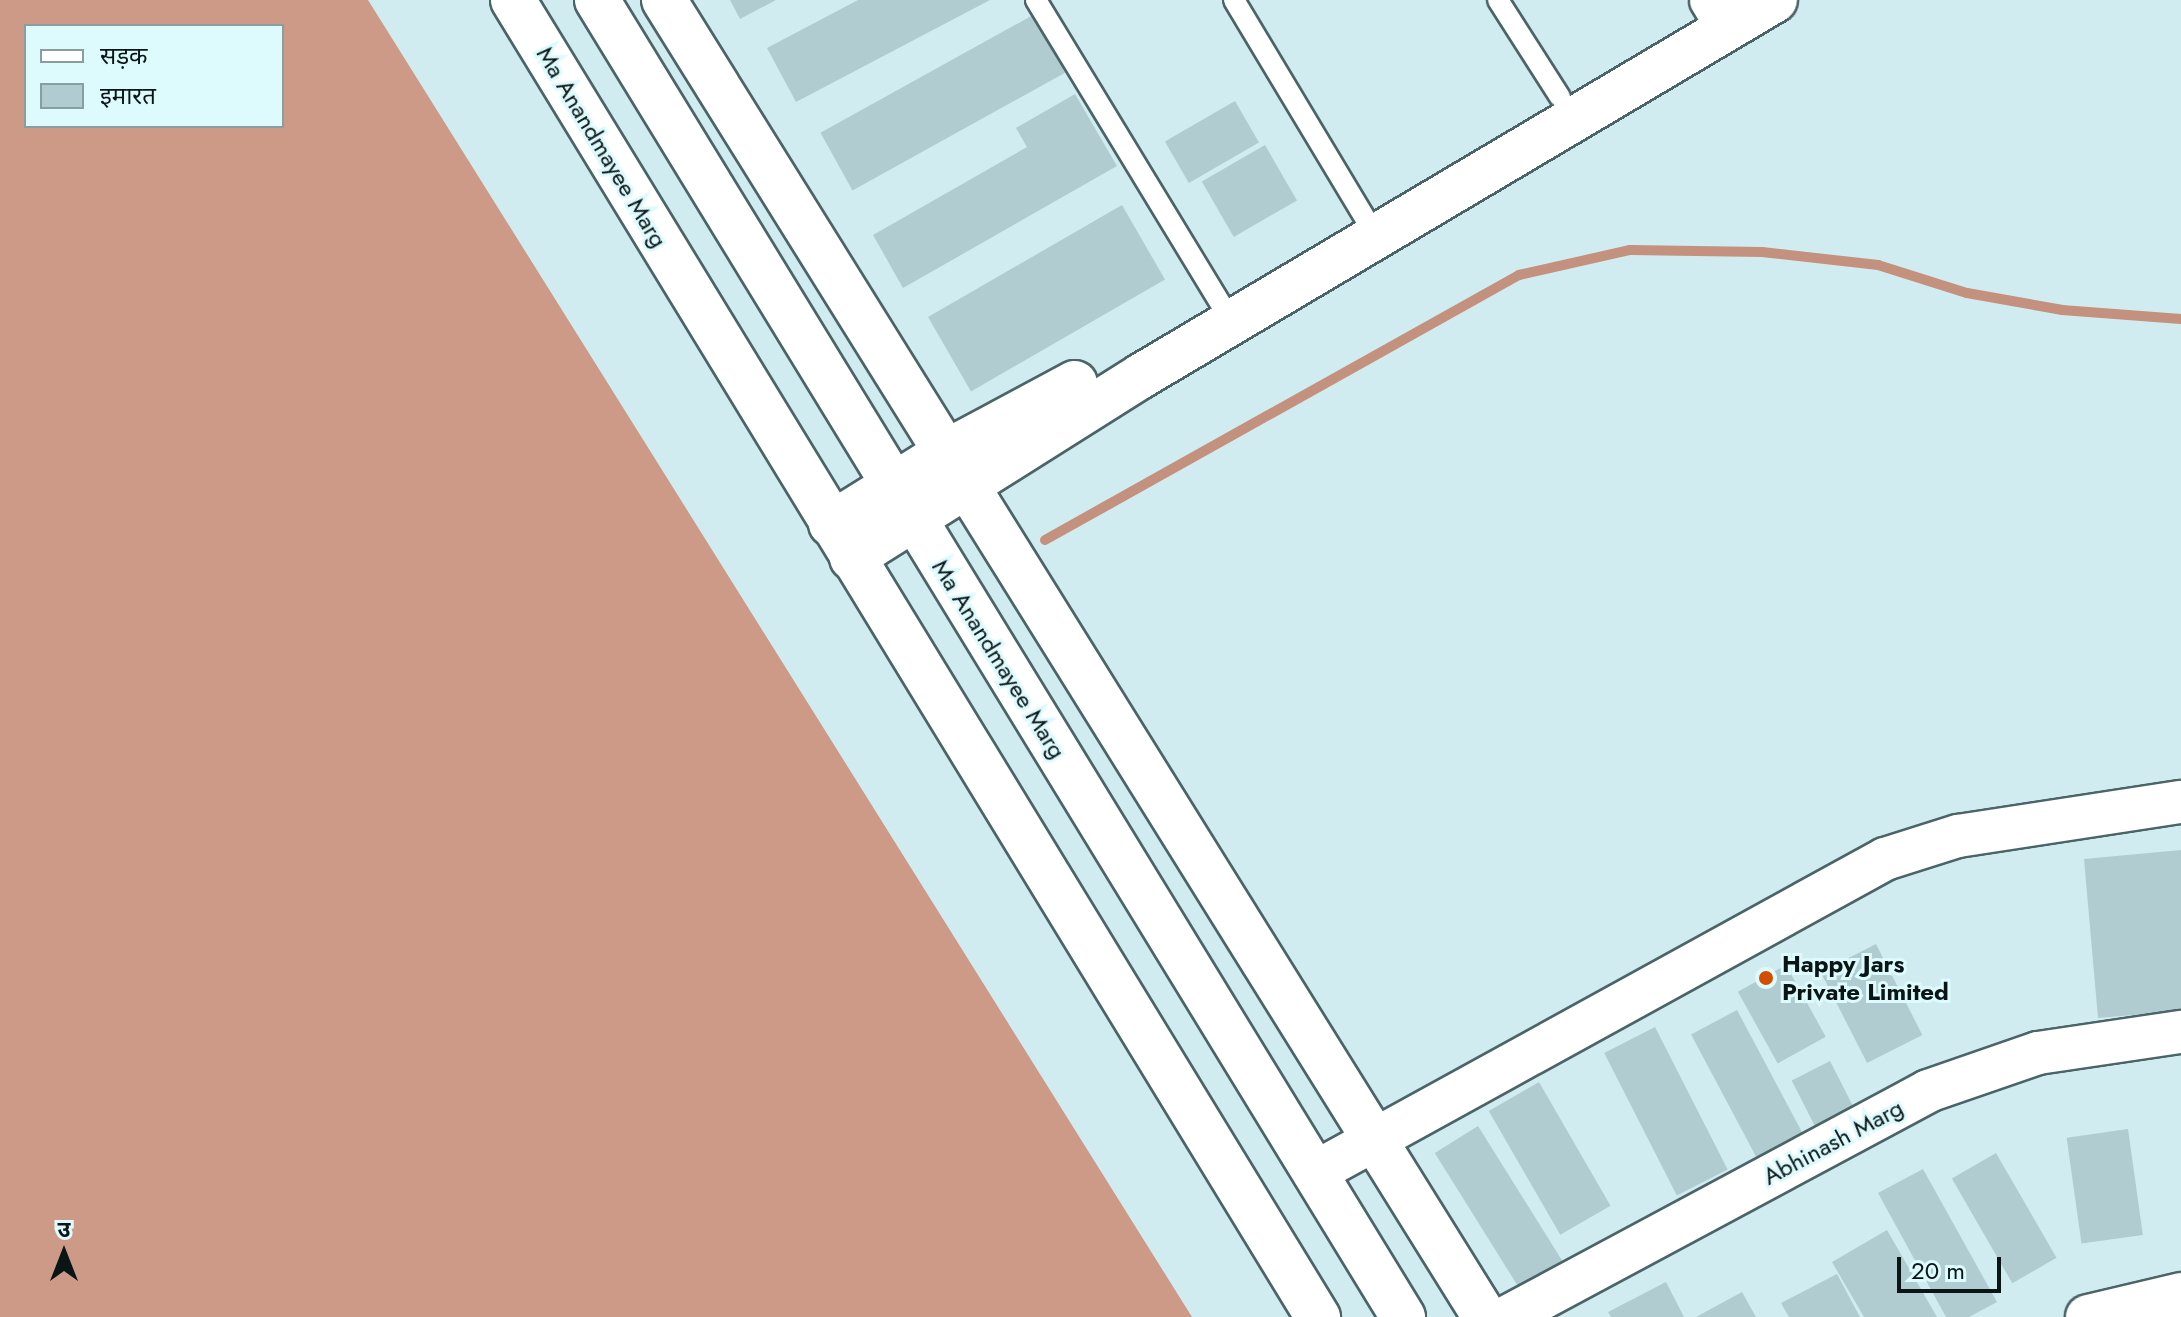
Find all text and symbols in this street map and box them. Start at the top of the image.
legend [24,24,284,128]
text: सड़क [100,38,148,73]
street label: Ma Anandmayee Marg [531,41,673,253]
text: इमारत [100,78,156,113]
street label: Ma Anandmayee Marg [926,554,1072,764]
place label: Happy Jars Private Limited [1782,950,1949,1006]
marker: Happy Jars Private Limited [1757,969,1775,987]
street label: Abhinash Marg [1758,1093,1908,1191]
north arrow [24,1213,104,1293]
text: उ [58,1213,70,1245]
scale bar [1901,1241,2005,1291]
text: 20 m [1911,1253,1965,1288]

